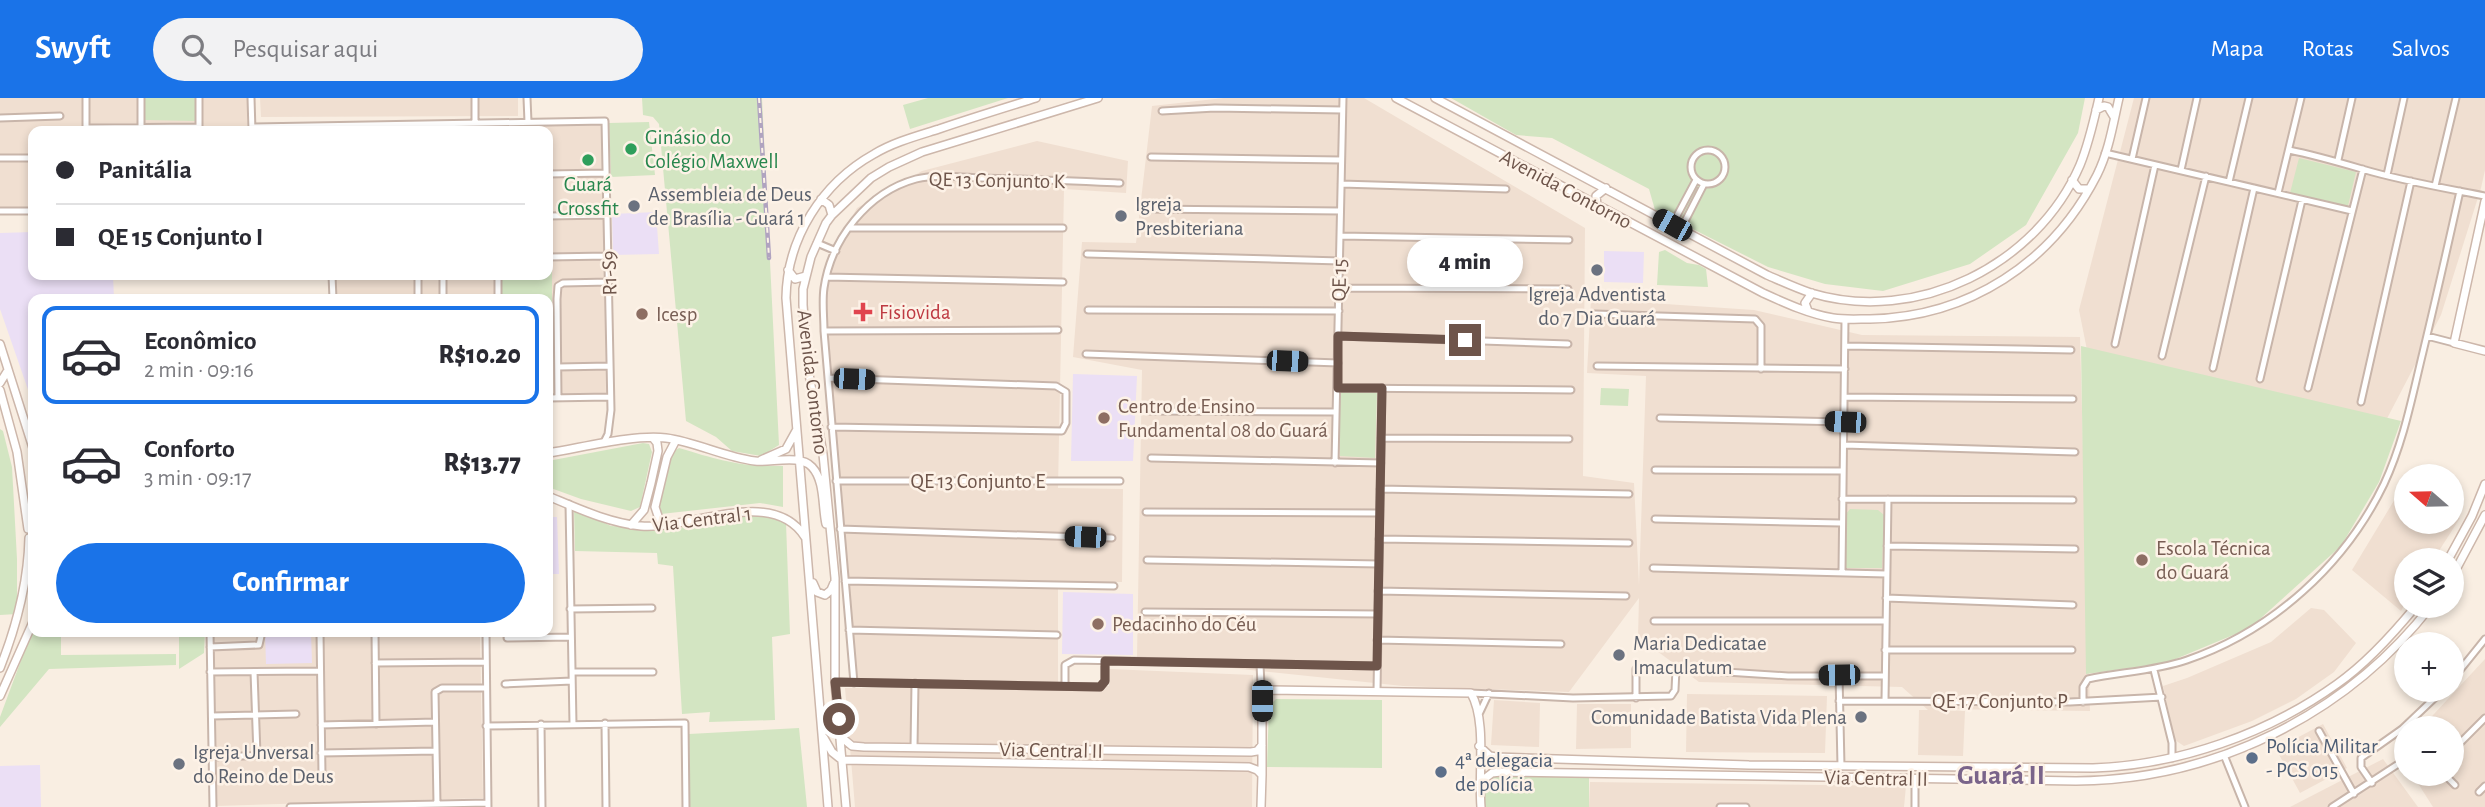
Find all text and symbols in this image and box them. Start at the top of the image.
search box [153,18,643,81]
icon: search [177,30,215,68]
text: Swyft [35,32,111,65]
text: Pesquisar aqui [233,36,378,62]
text: Mapa [2211,37,2264,61]
text: Rotas [2302,37,2354,61]
text: Salvos [2392,37,2450,61]
place label: Ginásio do Colégio Maxwell [645,127,779,172]
marker: Ginásio do Colégio Maxwell [623,141,639,157]
street label: Avenida Contorno [1496,146,1635,233]
marker: Guará Crossfit [580,152,596,168]
text: Panitália [98,157,192,183]
street label: QE 13 Conjunto K [929,169,1066,192]
place label: Guará Crossfit [557,174,619,219]
place label: Assembleia de Deus de Brasília - Guará 1 [648,184,812,229]
place label: Igreja Presbiteriana [1135,194,1244,239]
marker: Assembleia de Deus de Brasília - Guará 1 [626,198,642,214]
car [1649,206,1696,244]
marker: Igreja Presbiteriana [1113,208,1129,224]
text: QE 15 Conjunto I [98,224,264,250]
callout: 4 min [1407,238,1523,288]
street label: R1-S9 [599,250,620,296]
text: 4 min [1439,251,1491,274]
street label: QE 15 [1329,258,1350,302]
marker: Igreja Adventista do 7 Dia Guará [1589,262,1605,278]
place label: Igreja Adventista do 7 Dia Guará [1528,284,1666,329]
marker: Fisiovida [853,302,873,322]
place label: Fisiovida [879,302,951,323]
place label: Icesp [656,304,697,325]
marker: Icesp [634,306,650,322]
street label: Avenida Contorno [793,308,832,456]
icon: car [60,324,123,387]
route end [1449,324,1481,356]
text: Econômico [144,328,257,354]
text: R$10.20 [438,342,521,368]
car [1266,350,1309,372]
text: 2 min · 09:16 [144,359,254,382]
car [833,368,876,390]
place label: Centro de Ensino Fundamental 08 do Guará [1118,396,1328,441]
marker: Centro de Ensino Fundamental 08 do Guará [1096,410,1112,426]
car [1824,411,1867,433]
icon: car [60,432,123,495]
text: Conforto [144,436,235,462]
text: R$13.77 [443,450,521,476]
north arrow [2394,464,2464,534]
map controls [2394,464,2464,786]
text: 3 min · 09:17 [144,467,252,490]
street label: QE 13 Conjunto E [911,471,1046,492]
street label: Via Central 1 [651,503,753,536]
car [1064,526,1107,548]
place label: Escola Técnica do Guará [2156,538,2271,583]
button: Confirmar [56,543,525,623]
button: layers [2394,548,2464,618]
marker: Escola Técnica do Guará [2134,552,2150,568]
place label: Pedacinho do Céu [1112,614,1257,635]
marker: Pedacinho do Céu [1090,616,1106,632]
button: + [2394,632,2464,702]
place label: Maria Dedicatae Imaculatum [1633,633,1767,678]
marker: Maria Dedicatae Imaculatum [1611,647,1627,663]
car [1818,664,1861,686]
car [1252,680,1273,722]
street label: QE 17 Conjunto P [1932,691,2068,712]
route start [823,703,855,735]
place label: Comunidade Batista Vida Plena [1591,707,1847,728]
marker: Comunidade Batista Vida Plena [1853,709,1869,725]
button: − [2394,716,2464,786]
place label: Polícia Militar - PCS 015 [2266,736,2378,781]
street label: Via Central II [999,739,1103,762]
place label: Igreja Unversal do Reino de Deus [193,742,334,787]
place label: 4ª delegacia de polícia [1455,750,1553,795]
marker: Polícia Militar - PCS 015 [2244,750,2260,766]
marker: Igreja Unversal do Reino de Deus [171,756,187,772]
district label: Guará II [1957,762,2045,790]
marker: 4ª delegacia de polícia [1433,764,1449,780]
street label: Via Central II [1824,767,1928,790]

